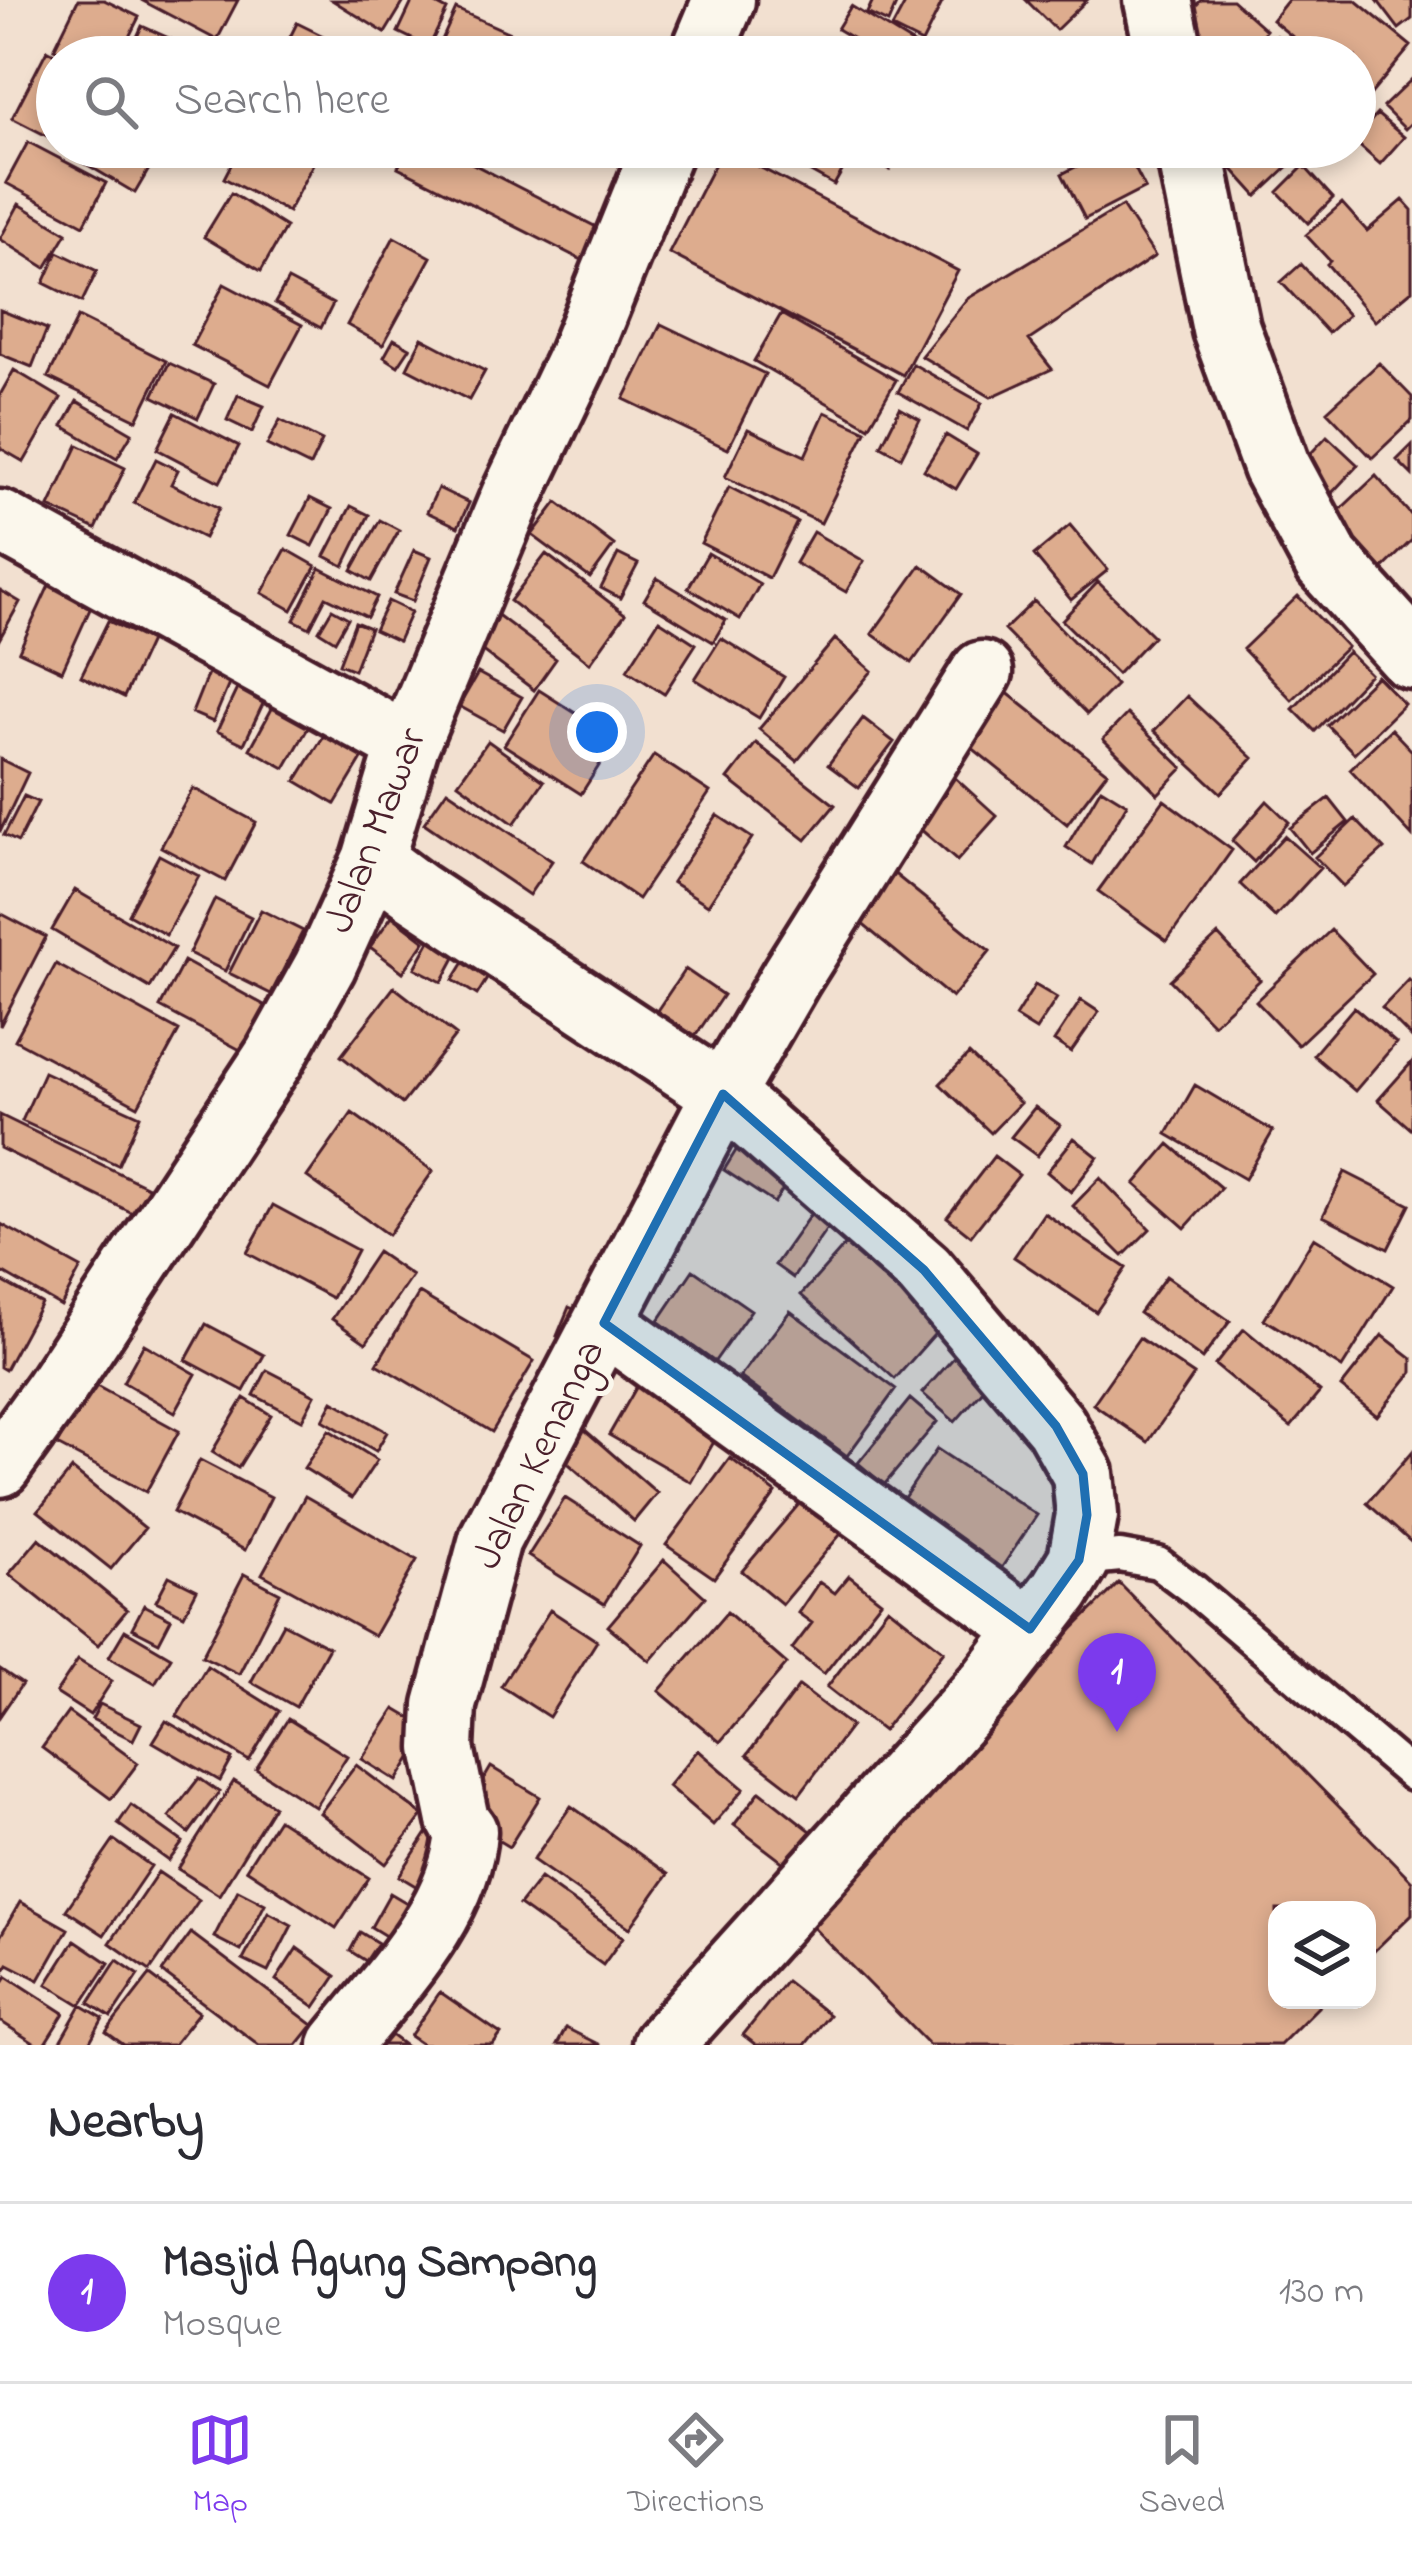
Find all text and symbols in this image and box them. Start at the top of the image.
search box [36,36,1376,168]
icon: search [78,69,144,135]
text: Search here [174,69,390,135]
your location [567,702,627,762]
street label: Jalan Mawar [310,719,444,943]
street label: Jalan Kenanga [458,1330,622,1580]
pin: 1 [1078,1633,1156,1732]
map controls [1268,1901,1376,2009]
button: layers [1268,1901,1376,2009]
text: Nearby [48,2086,204,2161]
text: Masjid Agung Sampang [162,2231,597,2297]
text: 1 [81,2264,93,2321]
text: 130 m [1279,2264,1364,2321]
text: Mosque [162,2297,282,2354]
tab: Map [187,2407,253,2527]
tab: Directions [627,2407,764,2527]
tab: Saved [1139,2407,1225,2527]

